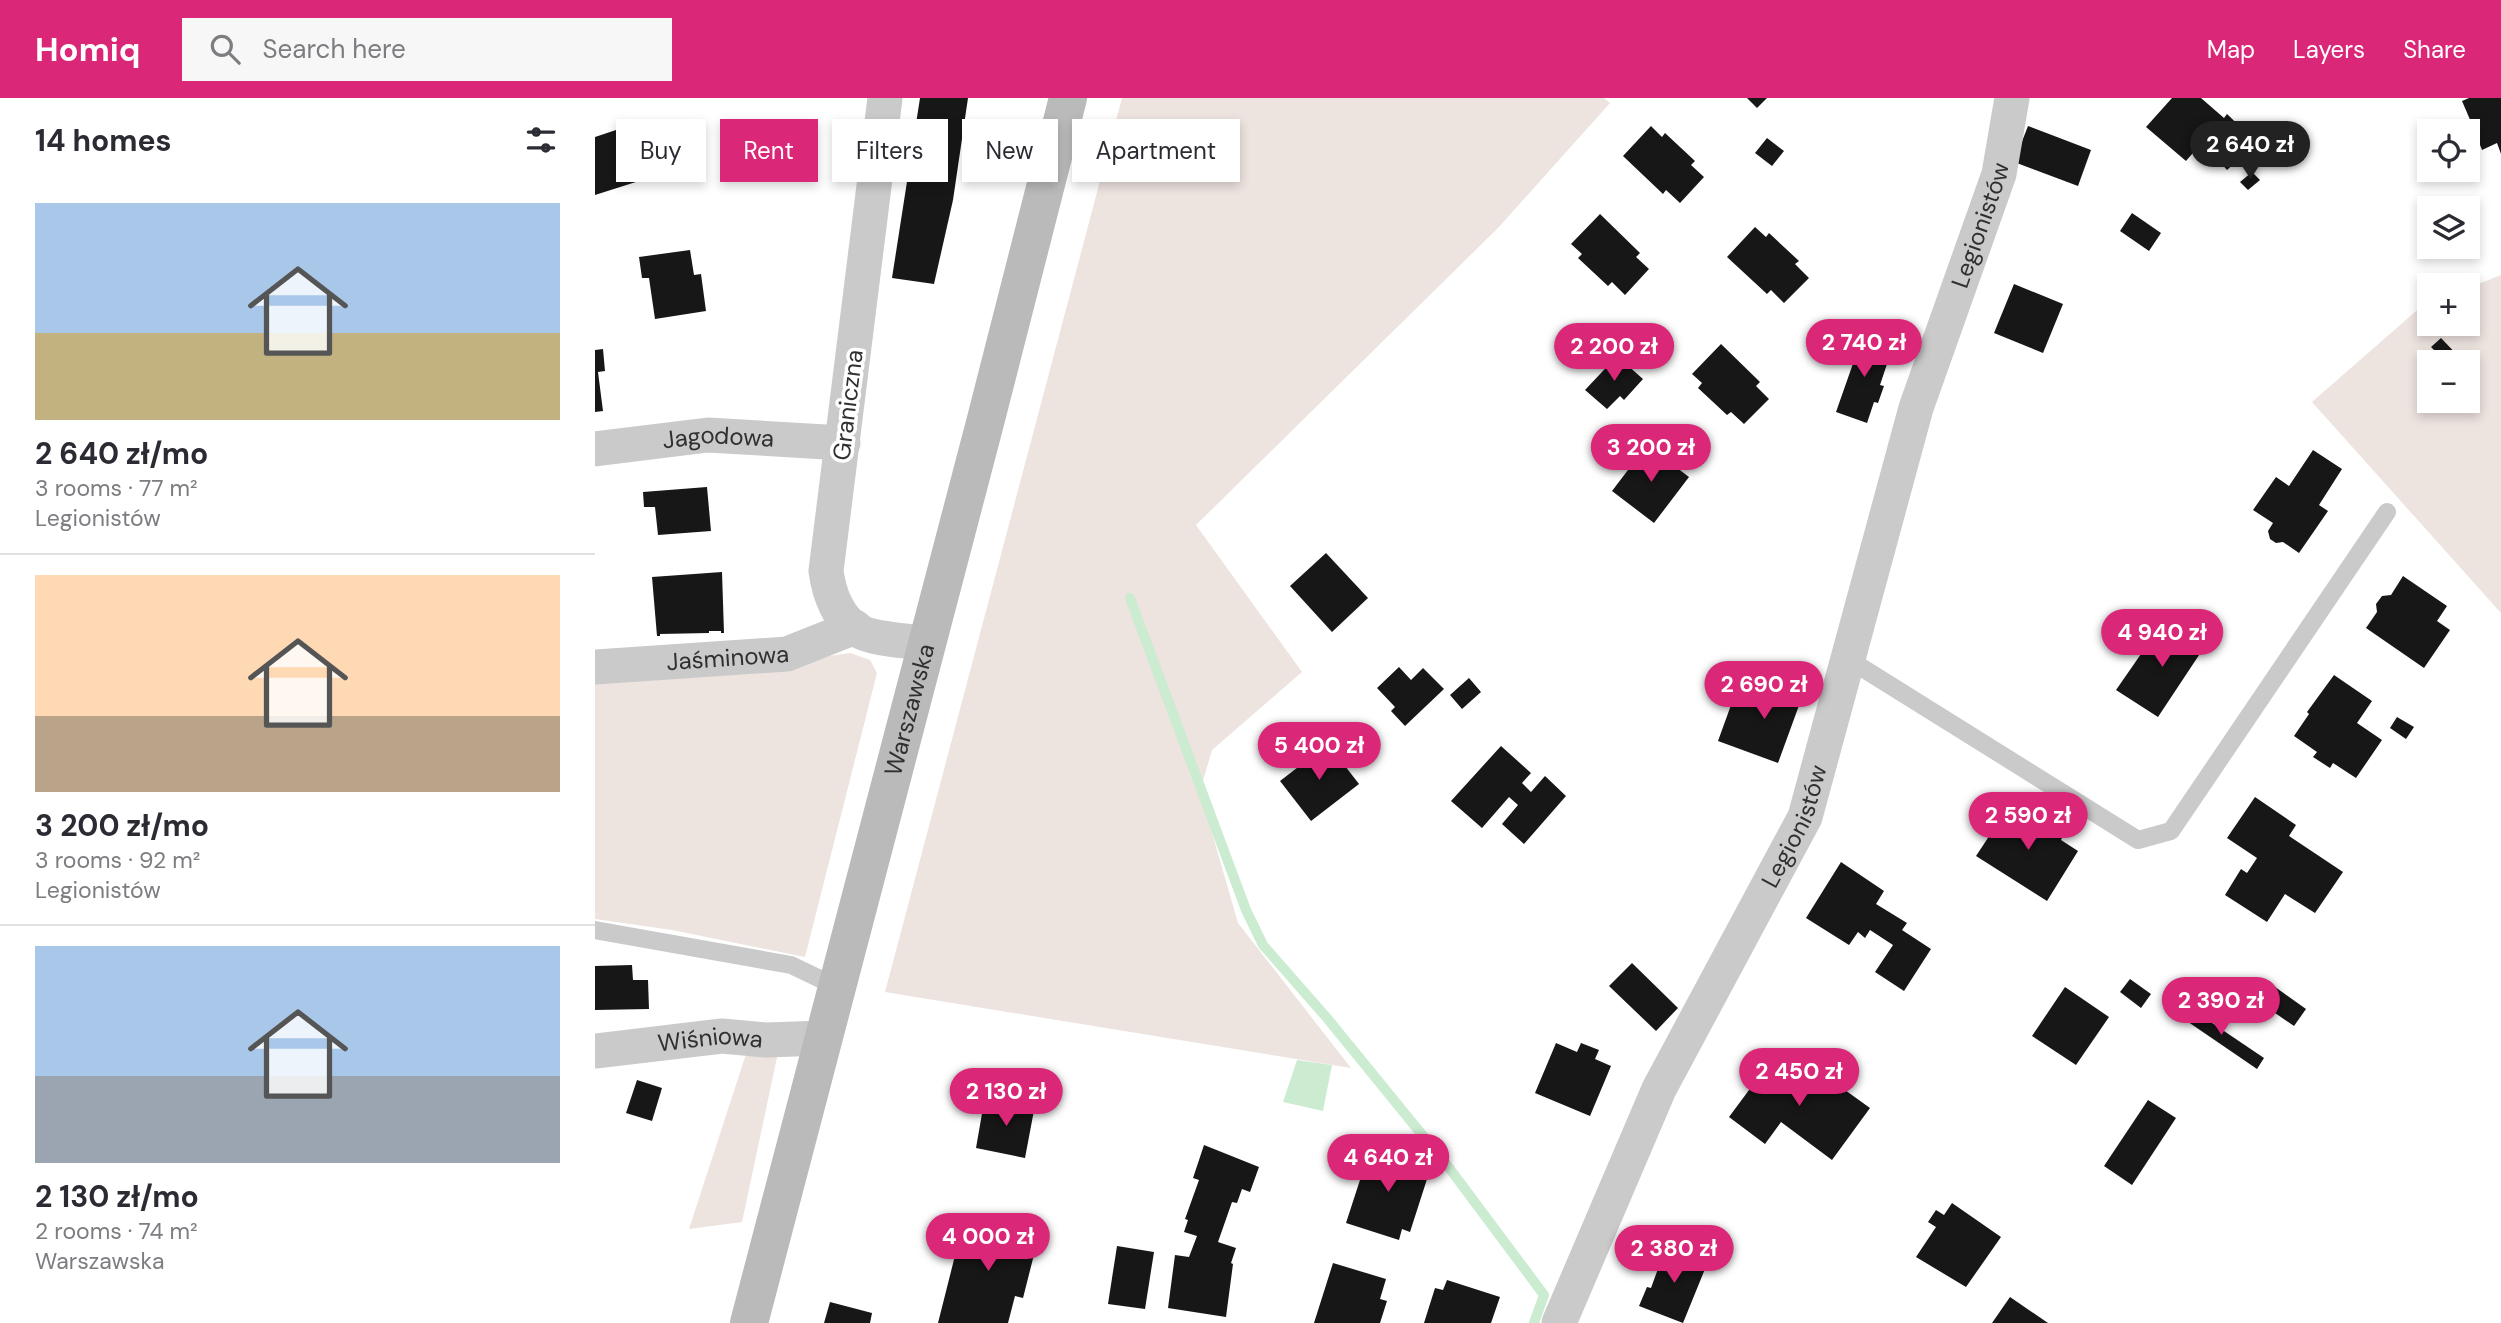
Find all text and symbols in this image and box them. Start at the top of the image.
search box [182,18,672,81]
text: Homiq [35,28,140,71]
icon: search [206,30,244,68]
text: Search here [262,32,406,66]
text: Map [2207,34,2255,65]
text: Layers [2293,34,2365,65]
text: Share [2403,34,2466,65]
chip: Buy [616,119,706,182]
chip: Rent [720,119,818,182]
chip: Filters [832,119,948,182]
chip: New [962,119,1058,182]
chip: Apartment [1072,119,1240,182]
map controls [2417,119,2480,413]
button: locate [2417,119,2480,182]
text: 14 homes [35,121,172,160]
icon: filters [522,121,560,159]
pin: 2 640 zł [2178,122,2322,181]
text: 2 640 zł [2206,129,2294,159]
street label: Legionistów [1944,160,2016,292]
button: layers [2417,196,2480,259]
icon: home [235,248,361,374]
button: + [2417,273,2480,336]
pin: 2 740 zł [1792,320,1936,379]
pin: 2 200 zł [1542,324,1686,383]
text: 2 740 zł [1822,327,1906,357]
text: 2 200 zł [1570,331,1658,361]
street label: Graniczna [825,348,870,462]
button: − [2417,350,2480,413]
street label: Jagodowa [660,418,775,456]
pin: 3 200 zł [1579,424,1723,484]
text: 3 200 zł [1607,432,1695,462]
text: 2 640 zł/mo [35,434,208,473]
text: 3 rooms · 77 m² [35,473,198,503]
text: Legionistów [35,503,161,533]
pin: 4 940 zł [2090,610,2234,669]
text: 4 940 zł [2117,617,2207,647]
icon: home [235,620,361,746]
street label: Jaśminowa [665,638,790,677]
street label: Warszawska [877,640,941,779]
pin: 2 690 zł [1692,662,1836,721]
text: 2 690 zł [1720,669,1808,699]
pin: 5 400 zł [1247,722,1391,782]
text: 5 400 zł [1274,730,1364,760]
street label: Legionistów [1754,761,1833,893]
pin: 2 590 zł [1956,792,2100,852]
text: 2 590 zł [1985,800,2071,830]
text: 3 200 zł/mo [35,806,209,845]
text: 3 rooms · 92 m² [35,845,200,875]
text: Legionistów [35,875,161,905]
pin: 2 390 zł [2149,978,2293,1037]
text: 2 390 zł [2178,985,2264,1015]
icon: home [235,991,361,1117]
street label: Wiśniowa [656,1020,764,1058]
pin: 2 450 zł [1727,1048,1871,1108]
text: 2 450 zł [1755,1056,1843,1086]
pin: 2 130 zł [934,1068,1078,1128]
text: 2 130 zł [966,1076,1046,1106]
pin: 4 640 zł [1316,1134,1460,1194]
text: 4 640 zł [1343,1142,1433,1172]
text: 2 130 zł/mo [35,1177,199,1216]
pin: 4 000 zł [916,1214,1060,1273]
text: 2 rooms · 74 m² [35,1216,198,1246]
text: 4 000 zł [942,1221,1034,1251]
pin: 2 380 zł [1602,1226,1746,1285]
text: 2 380 zł [1631,1233,1717,1263]
text: Warszawska [35,1246,165,1276]

